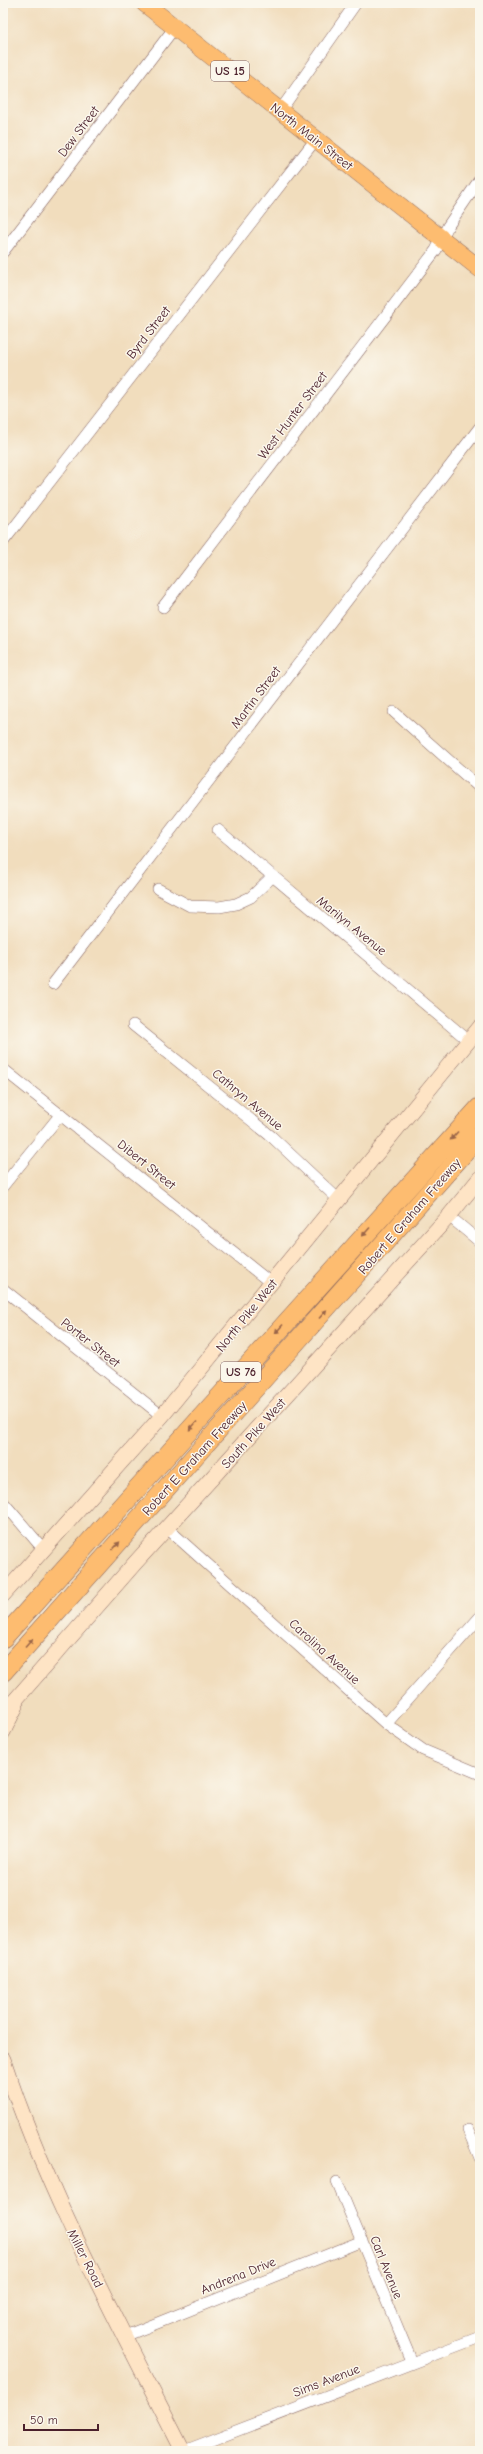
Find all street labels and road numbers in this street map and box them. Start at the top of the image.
road number: US 15 [211,61,249,81]
street label: North Main Street [268,100,357,174]
street label: Dew Street [55,102,103,160]
street label: Byrd Street [123,302,174,362]
street label: West Hunter Street [255,368,331,462]
street label: Martin Street [227,662,284,731]
street label: Marilyn Avenue [314,893,390,958]
street label: Cathryn Avenue [209,1066,286,1134]
street label: Dibert Street [115,1136,180,1193]
street label: Robert E Graham Freeway [355,1155,464,1277]
street label: North Pike West [213,1275,281,1355]
street label: Porter Street [58,1315,124,1371]
road number: US 76 [221,1362,261,1382]
street label: South Pike West [218,1394,290,1471]
street label: Robert E Graham Freeway [139,1398,250,1519]
street label: Carolina Avenue [286,1616,364,1687]
street label: Miller Road [64,2226,107,2290]
street label: Carl Avenue [367,2233,406,2301]
street label: Andrena Drive [199,2253,278,2297]
street label: Sims Avenue [291,2361,362,2400]

